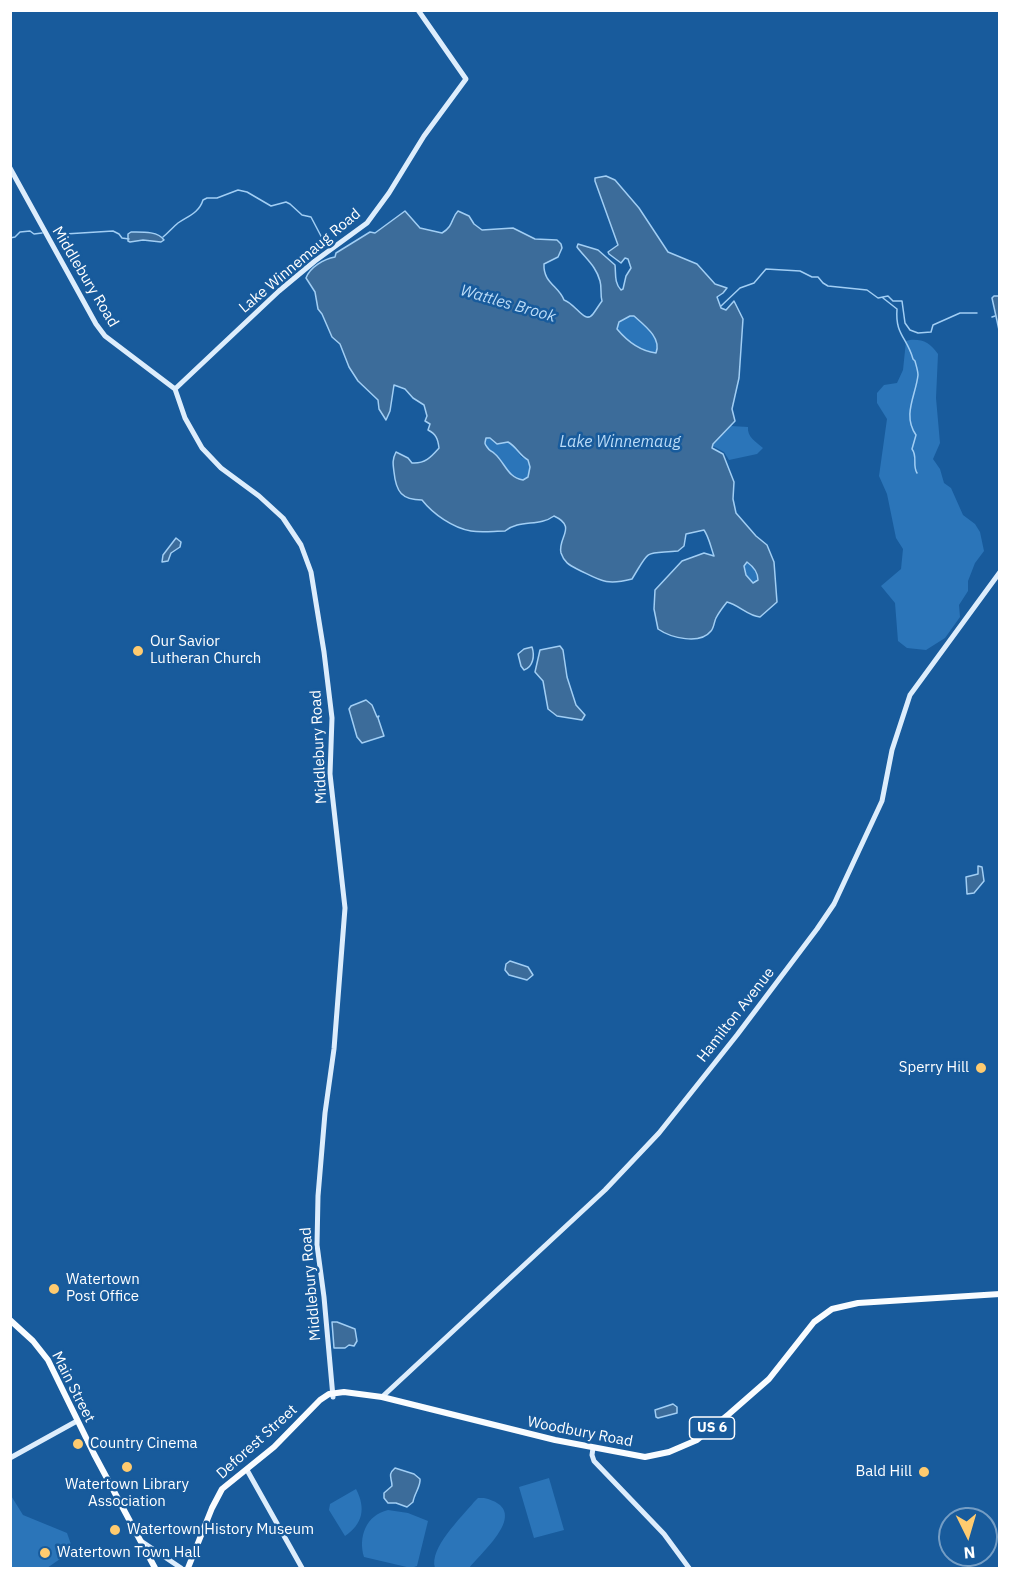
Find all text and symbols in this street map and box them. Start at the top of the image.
street label: Lake Winnemaug Road [236,205,364,317]
street label: Middlebury Road [48,223,122,331]
water label: Wattles Brook [458,281,558,327]
water label: Lake Winnemaug [559,432,681,452]
place label: Our Savior Lutheran Church [150,633,261,668]
marker: Our Savior Lutheran Church [131,644,145,658]
street label: Middlebury Road [307,690,331,804]
street label: Hamilton Avenue [693,964,779,1066]
place label: Sperry Hill [899,1059,969,1077]
marker: Sperry Hill [974,1061,988,1075]
street label: Middlebury Road [297,1226,325,1342]
place label: Watertown Post Office [66,1271,140,1306]
marker: Watertown Post Office [47,1282,61,1296]
street label: Main Street [47,1349,99,1425]
street label: Deforest Street [213,1401,301,1483]
street label: Woodbury Road [526,1413,634,1451]
road number: US 6 [690,1417,734,1439]
place label: Country Cinema [90,1435,198,1453]
marker: Country Cinema [71,1437,85,1451]
marker: Watertown Library Association [120,1460,134,1474]
place label: Bald Hill [855,1463,912,1481]
marker: Bald Hill [917,1465,931,1479]
place label: Watertown Library Association [65,1476,189,1511]
north arrow [938,1507,998,1567]
place label: Watertown History Museum [127,1521,314,1539]
marker: Watertown History Museum [108,1523,122,1537]
text: N [963,1542,976,1563]
place label: Watertown Town Hall [57,1544,201,1562]
marker: Watertown Town Hall [38,1546,52,1560]

